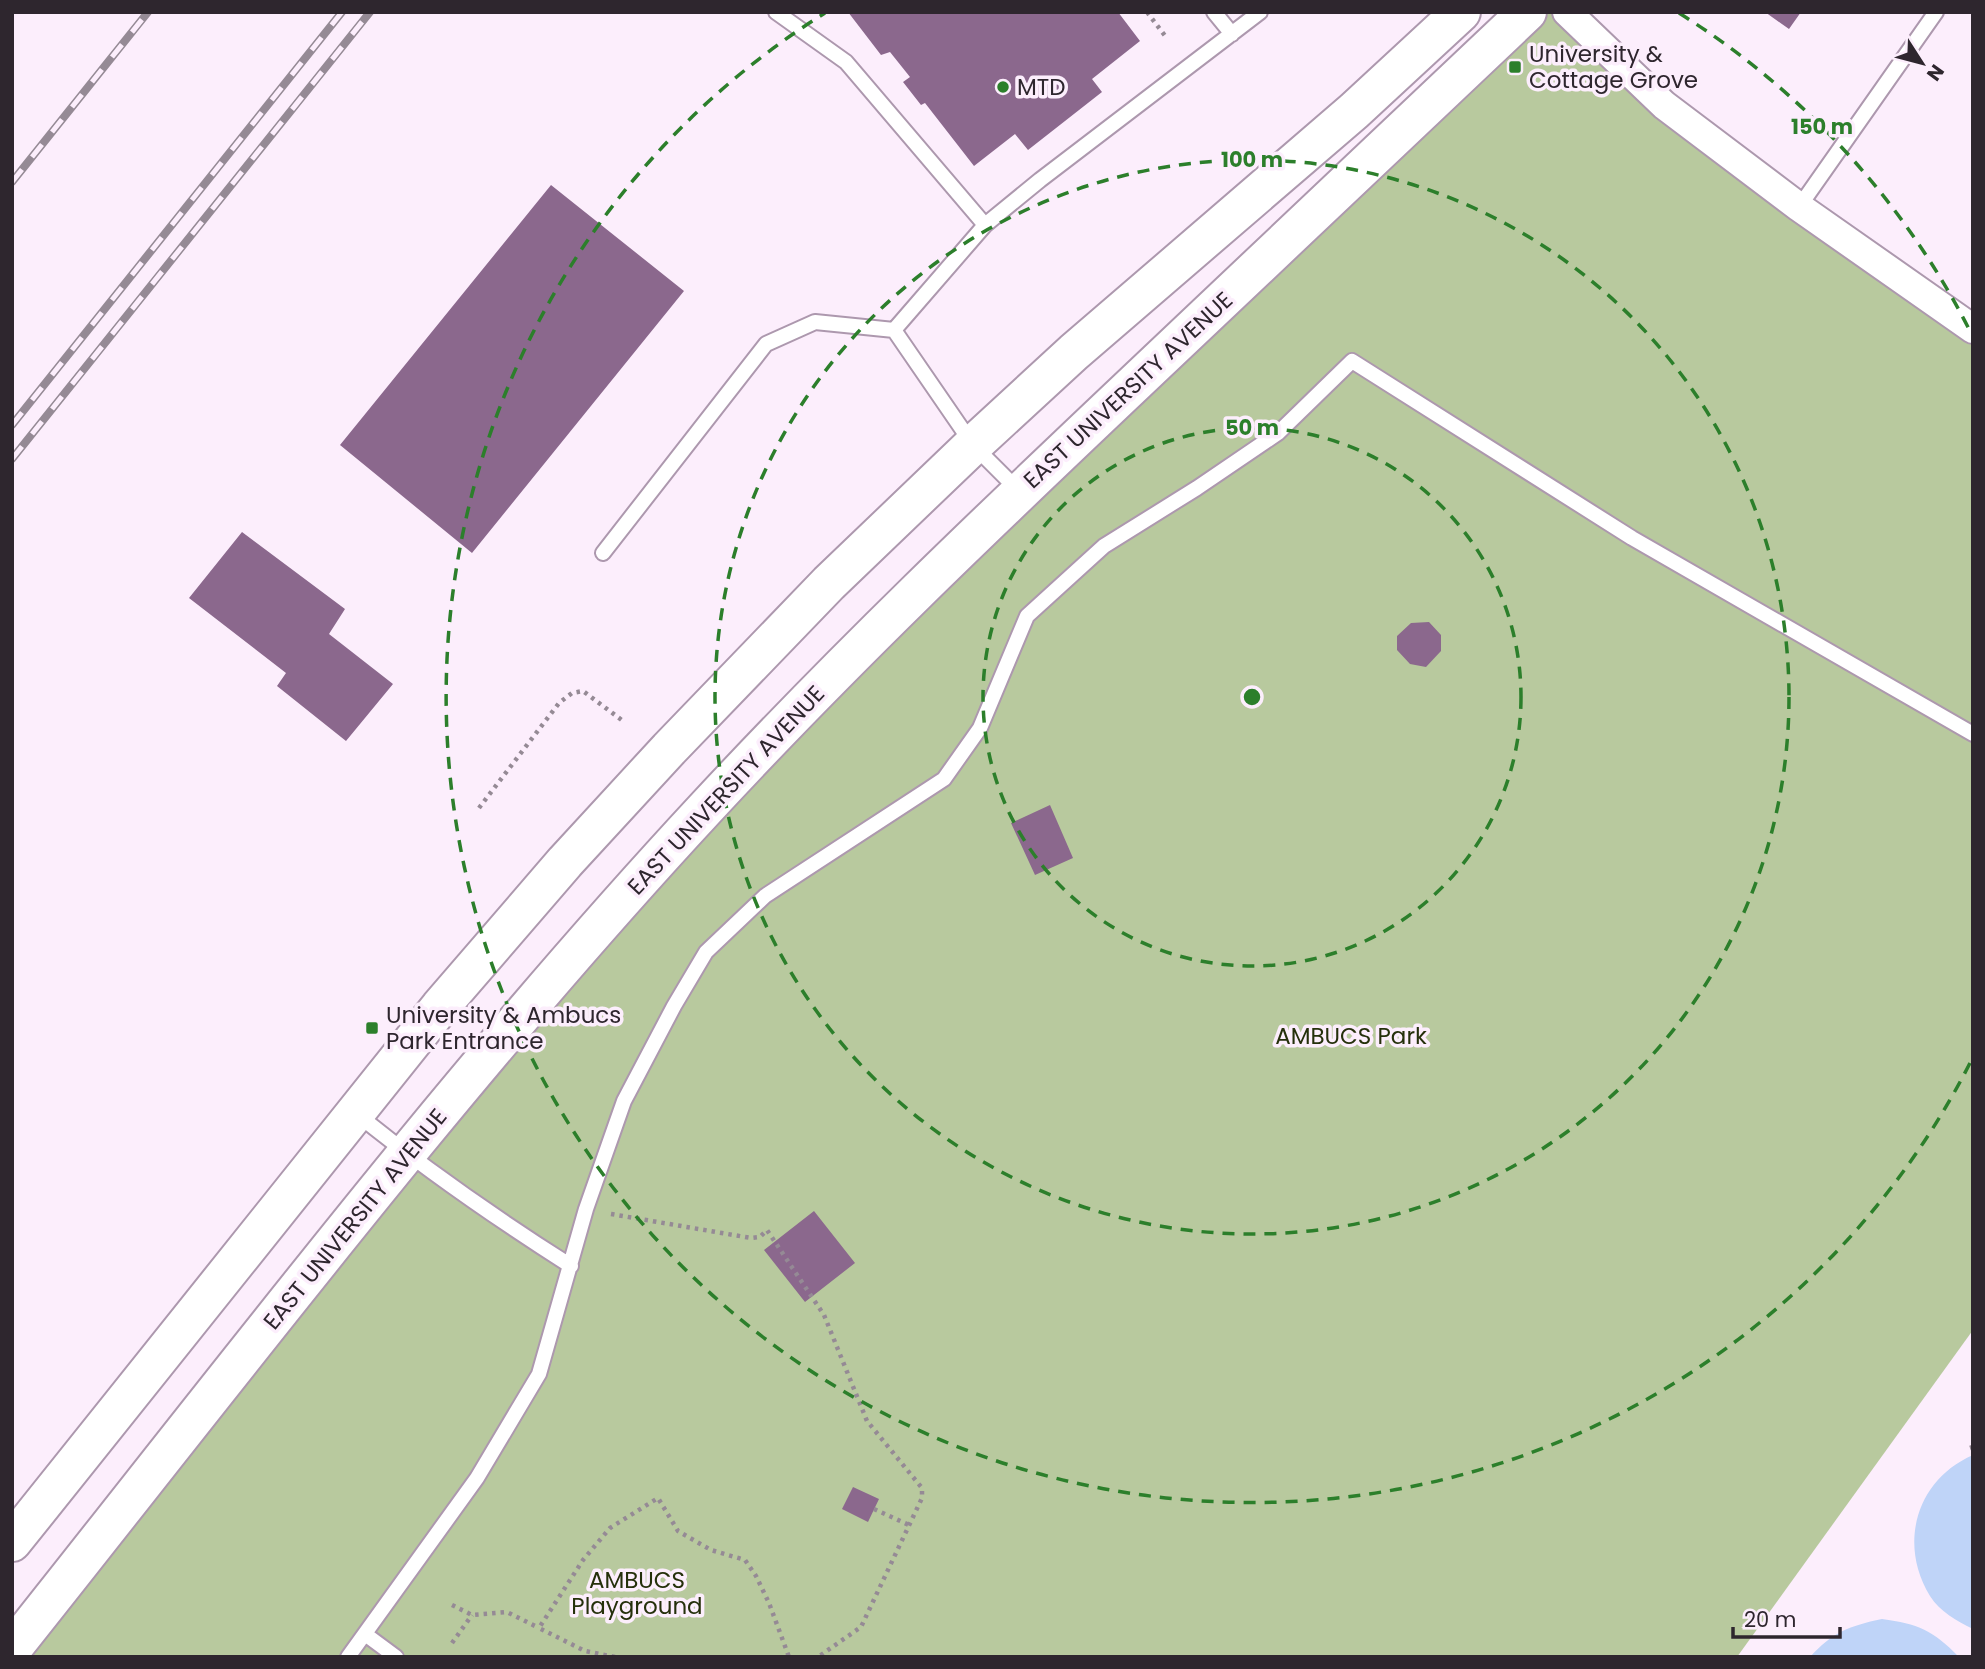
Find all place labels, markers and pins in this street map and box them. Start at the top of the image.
place label: University & Cottage Grove [1529,38,1698,96]
marker: University & Cottage Grove [1507,59,1523,75]
place label: MTD [1017,71,1066,103]
marker: MTD [995,79,1011,95]
centre of rings [1240,685,1264,709]
place label: University & Ambucs Park Entrance [386,999,621,1057]
marker: University & Ambucs Park Entrance [364,1020,380,1036]

